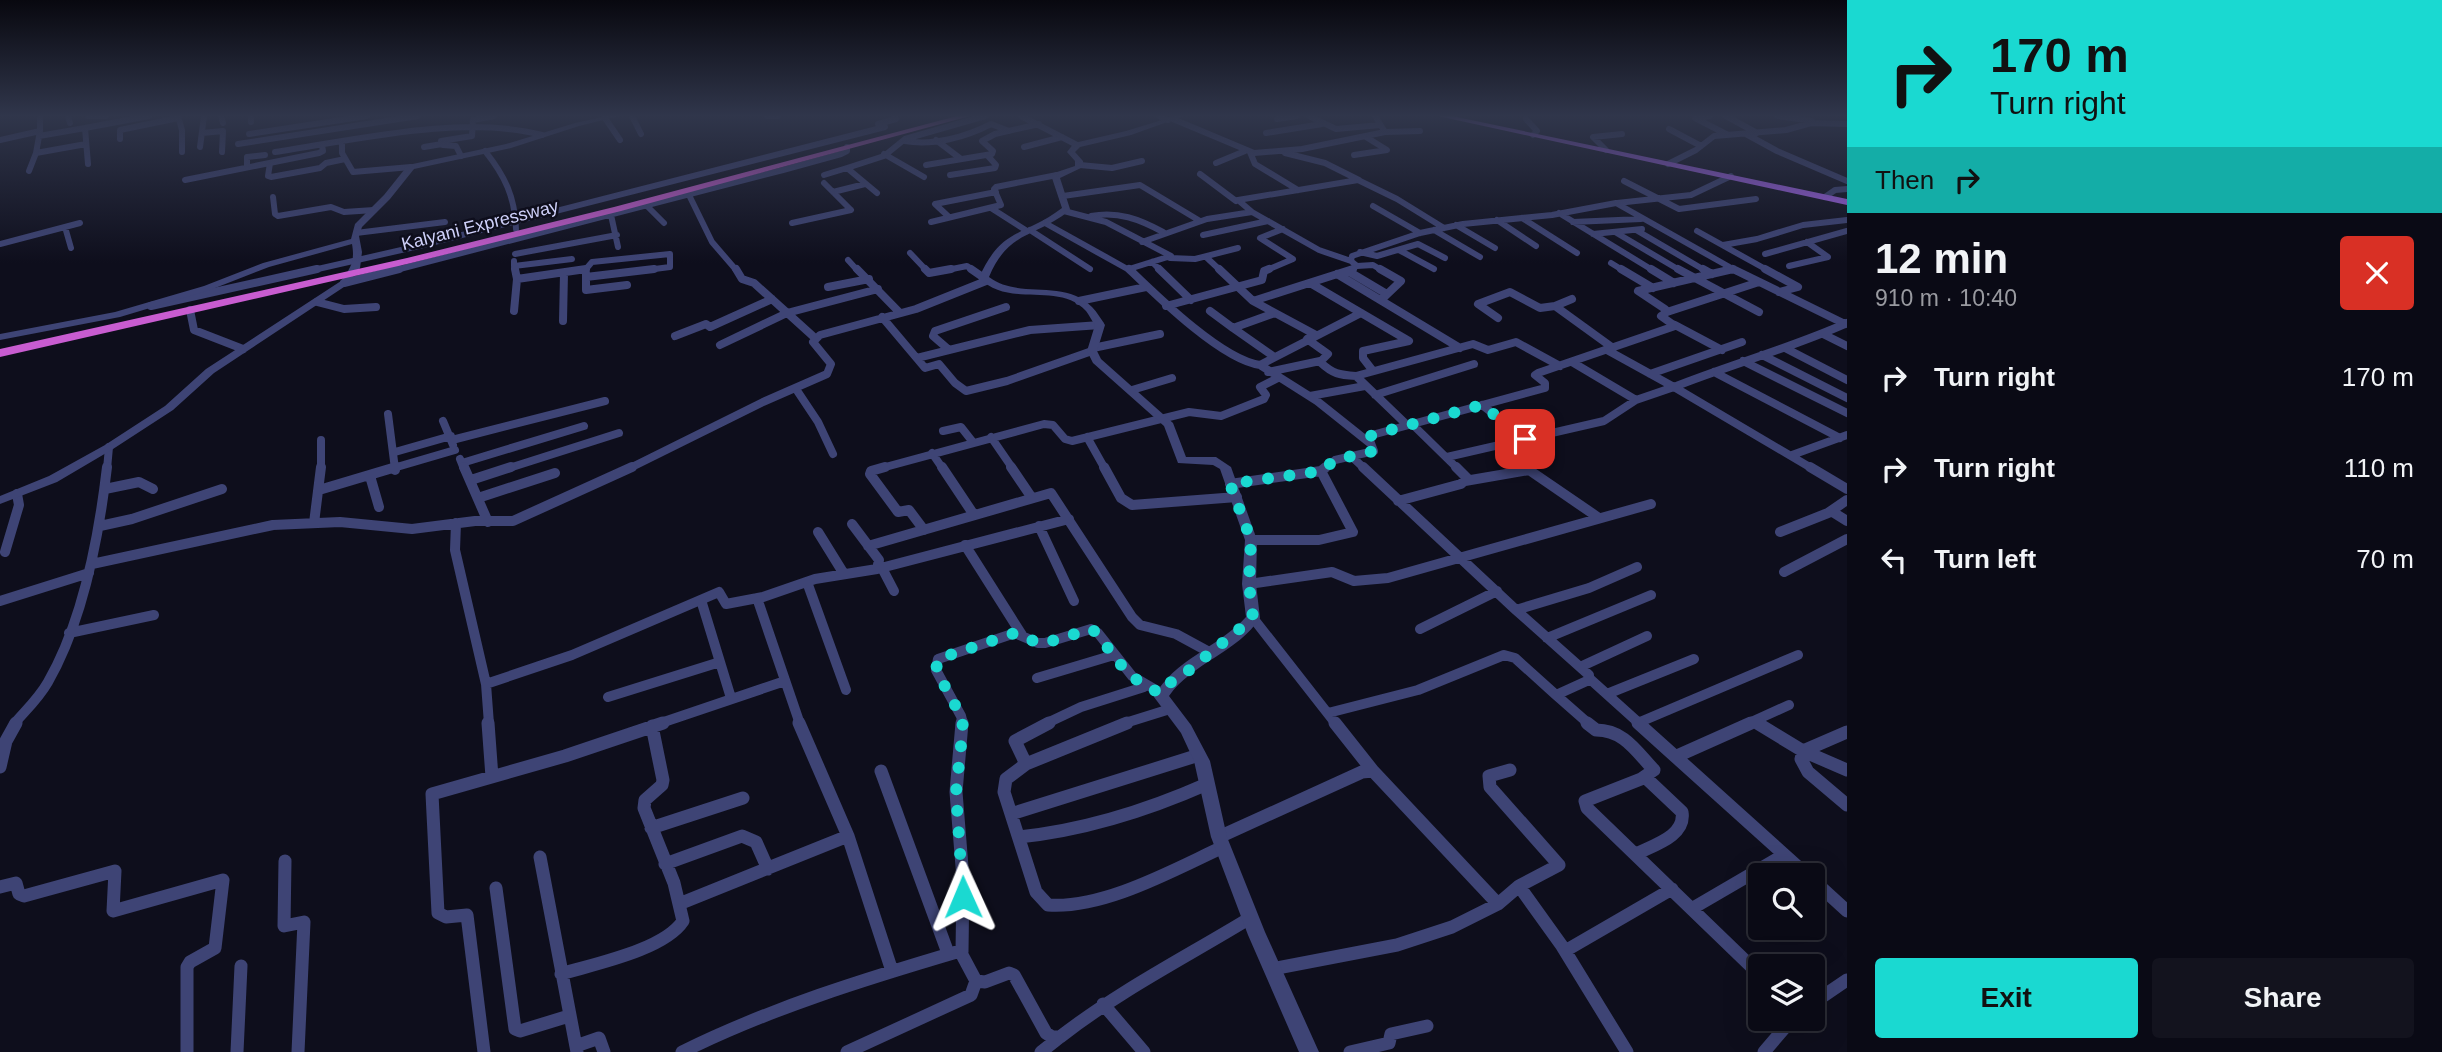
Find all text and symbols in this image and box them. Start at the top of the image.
icon: right [1875,28,1966,119]
text: 170 m [1990,28,2129,82]
text: Turn right [1990,85,2126,121]
icon: right [1948,161,1986,199]
text: Then [1875,165,1934,195]
street label: Kalyani Expressway [399,196,561,254]
text: 12 min [1875,235,2008,282]
button: close [2340,236,2414,310]
text: 910 m · 10:40 [1875,285,2017,311]
icon: right [1875,359,1913,397]
text: Turn right [1934,362,2055,392]
text: 170 m [2342,362,2414,392]
pin [1495,409,1555,469]
icon: arrive [1506,420,1544,458]
icon: right [1875,450,1913,488]
text: Turn right [1934,453,2055,483]
text: 110 m [2344,453,2414,483]
icon: left [1875,541,1913,579]
text: Turn left [1934,544,2036,574]
text: 70 m [2356,544,2414,574]
position arrow [926,860,1000,934]
map controls [1748,863,1825,1031]
button: search [1748,863,1825,940]
button: layers [1748,954,1825,1031]
button: Exit [1875,958,2138,1038]
button: Share [2152,958,2414,1038]

